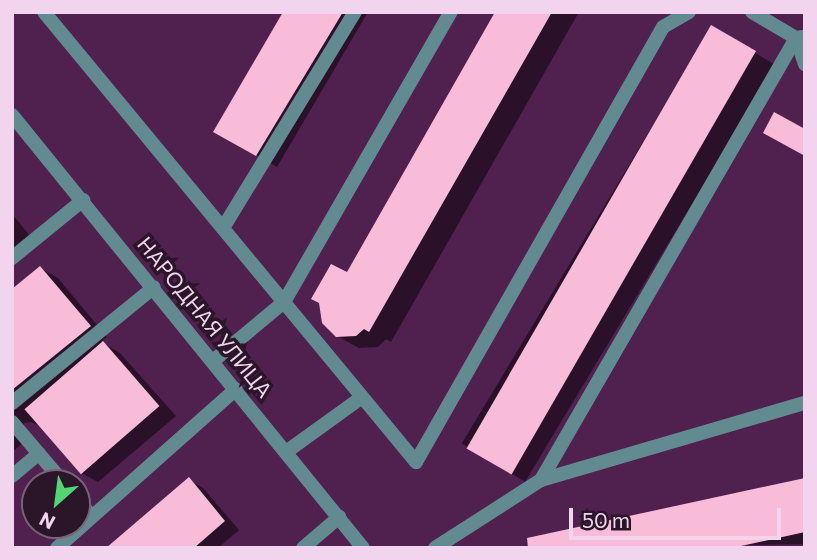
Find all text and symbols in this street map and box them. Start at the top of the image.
street label: НАРОДНАЯ УЛИЦА [132,232,278,402]
north arrow [21,469,91,539]
scale bar [572,494,784,538]
text: 50 m [582,507,630,532]
text: N [35,508,59,535]

